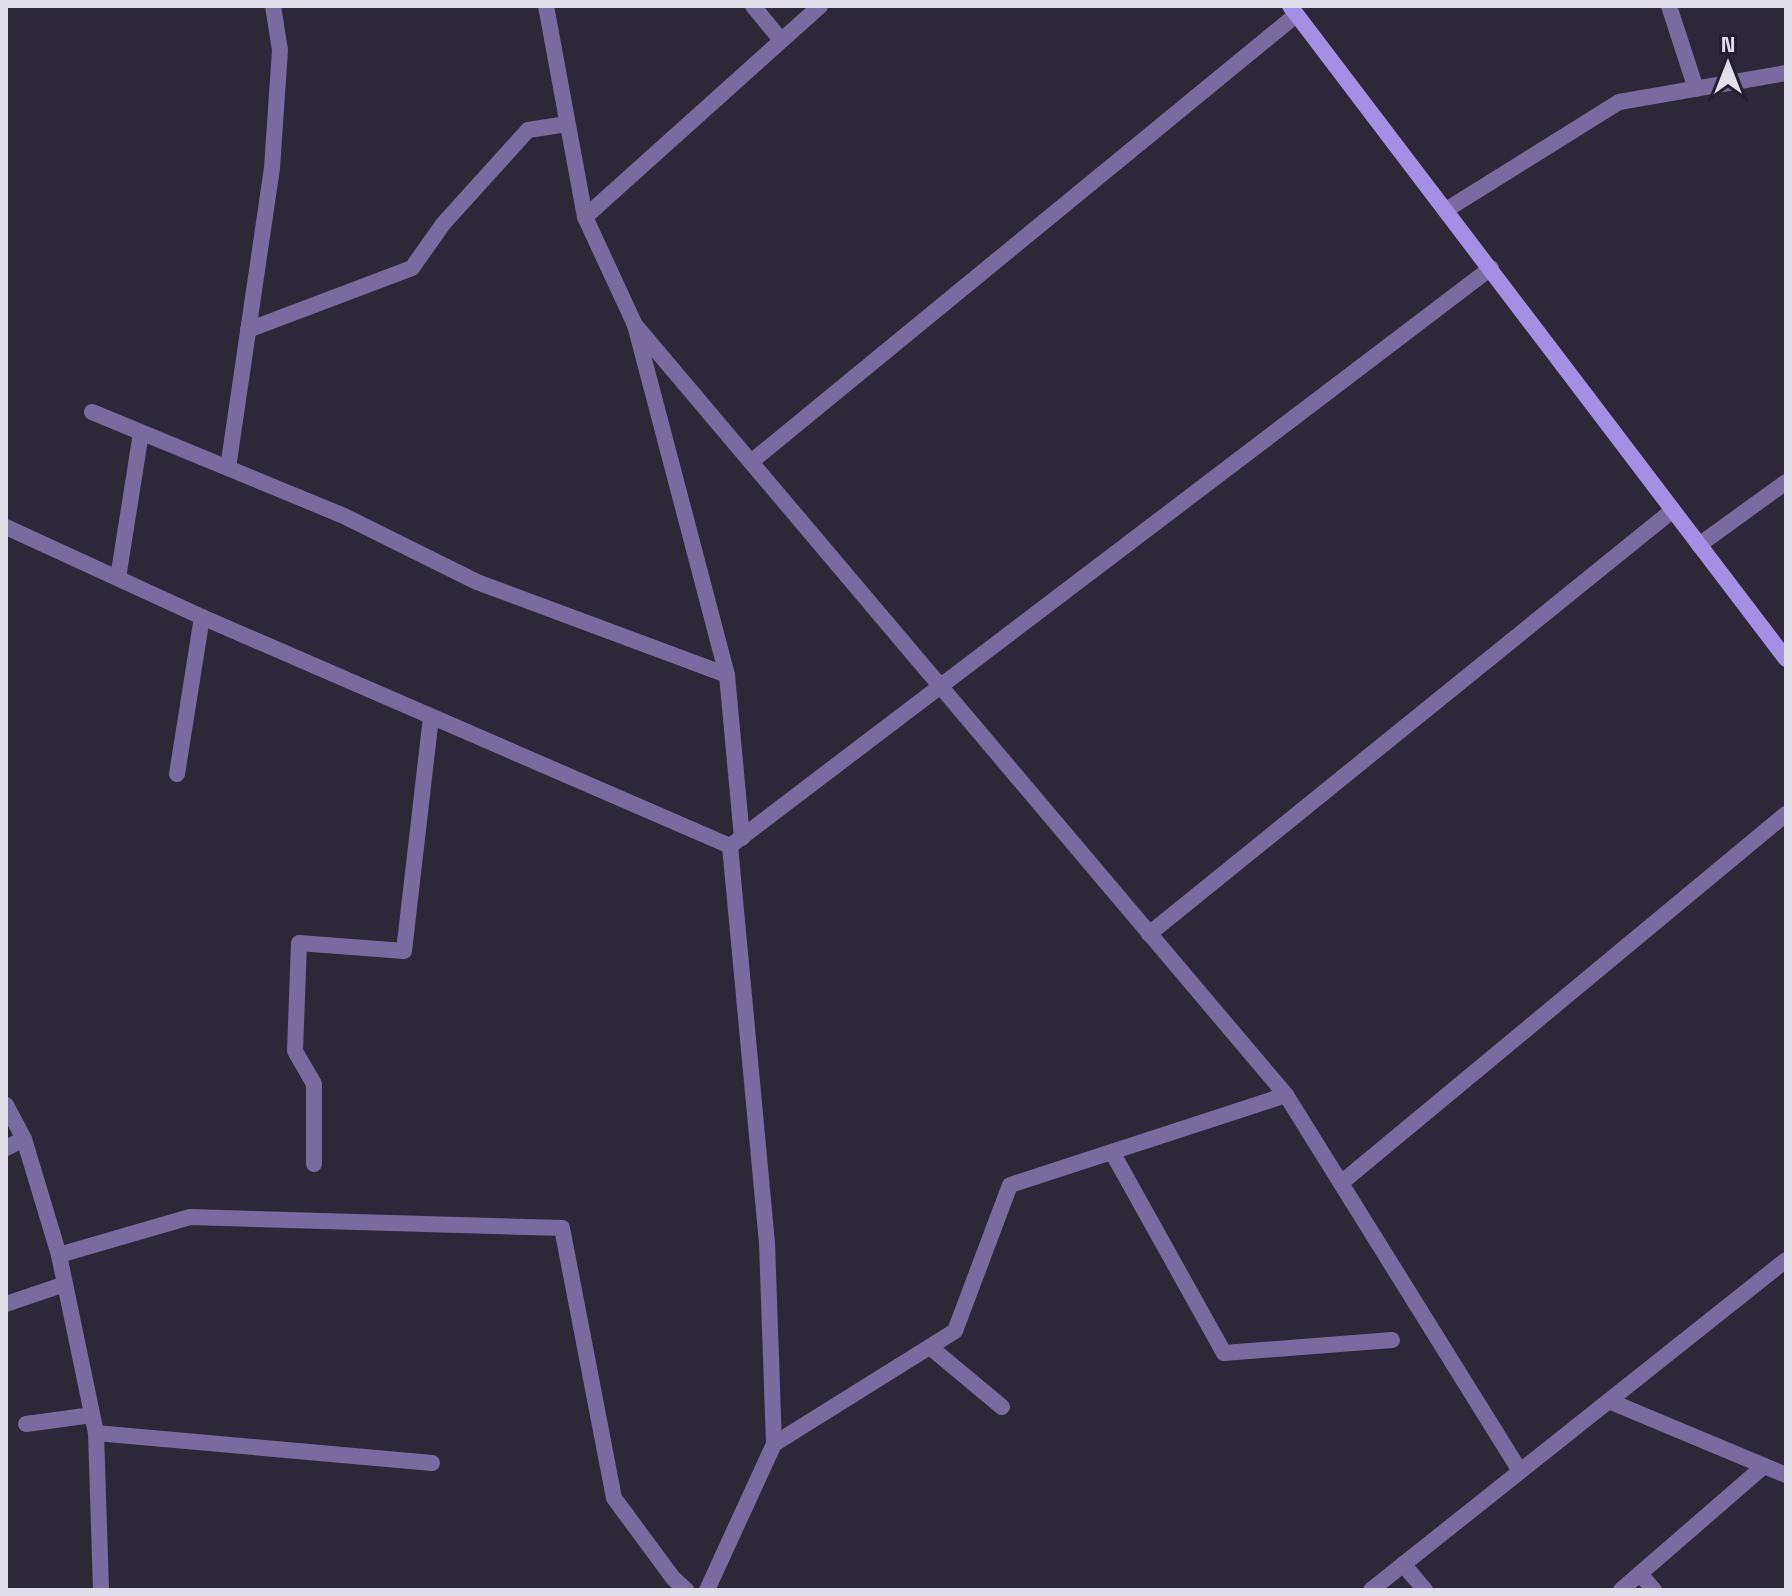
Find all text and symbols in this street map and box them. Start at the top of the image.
north arrow [1688,24,1768,104]
text: N [1721,30,1735,58]

